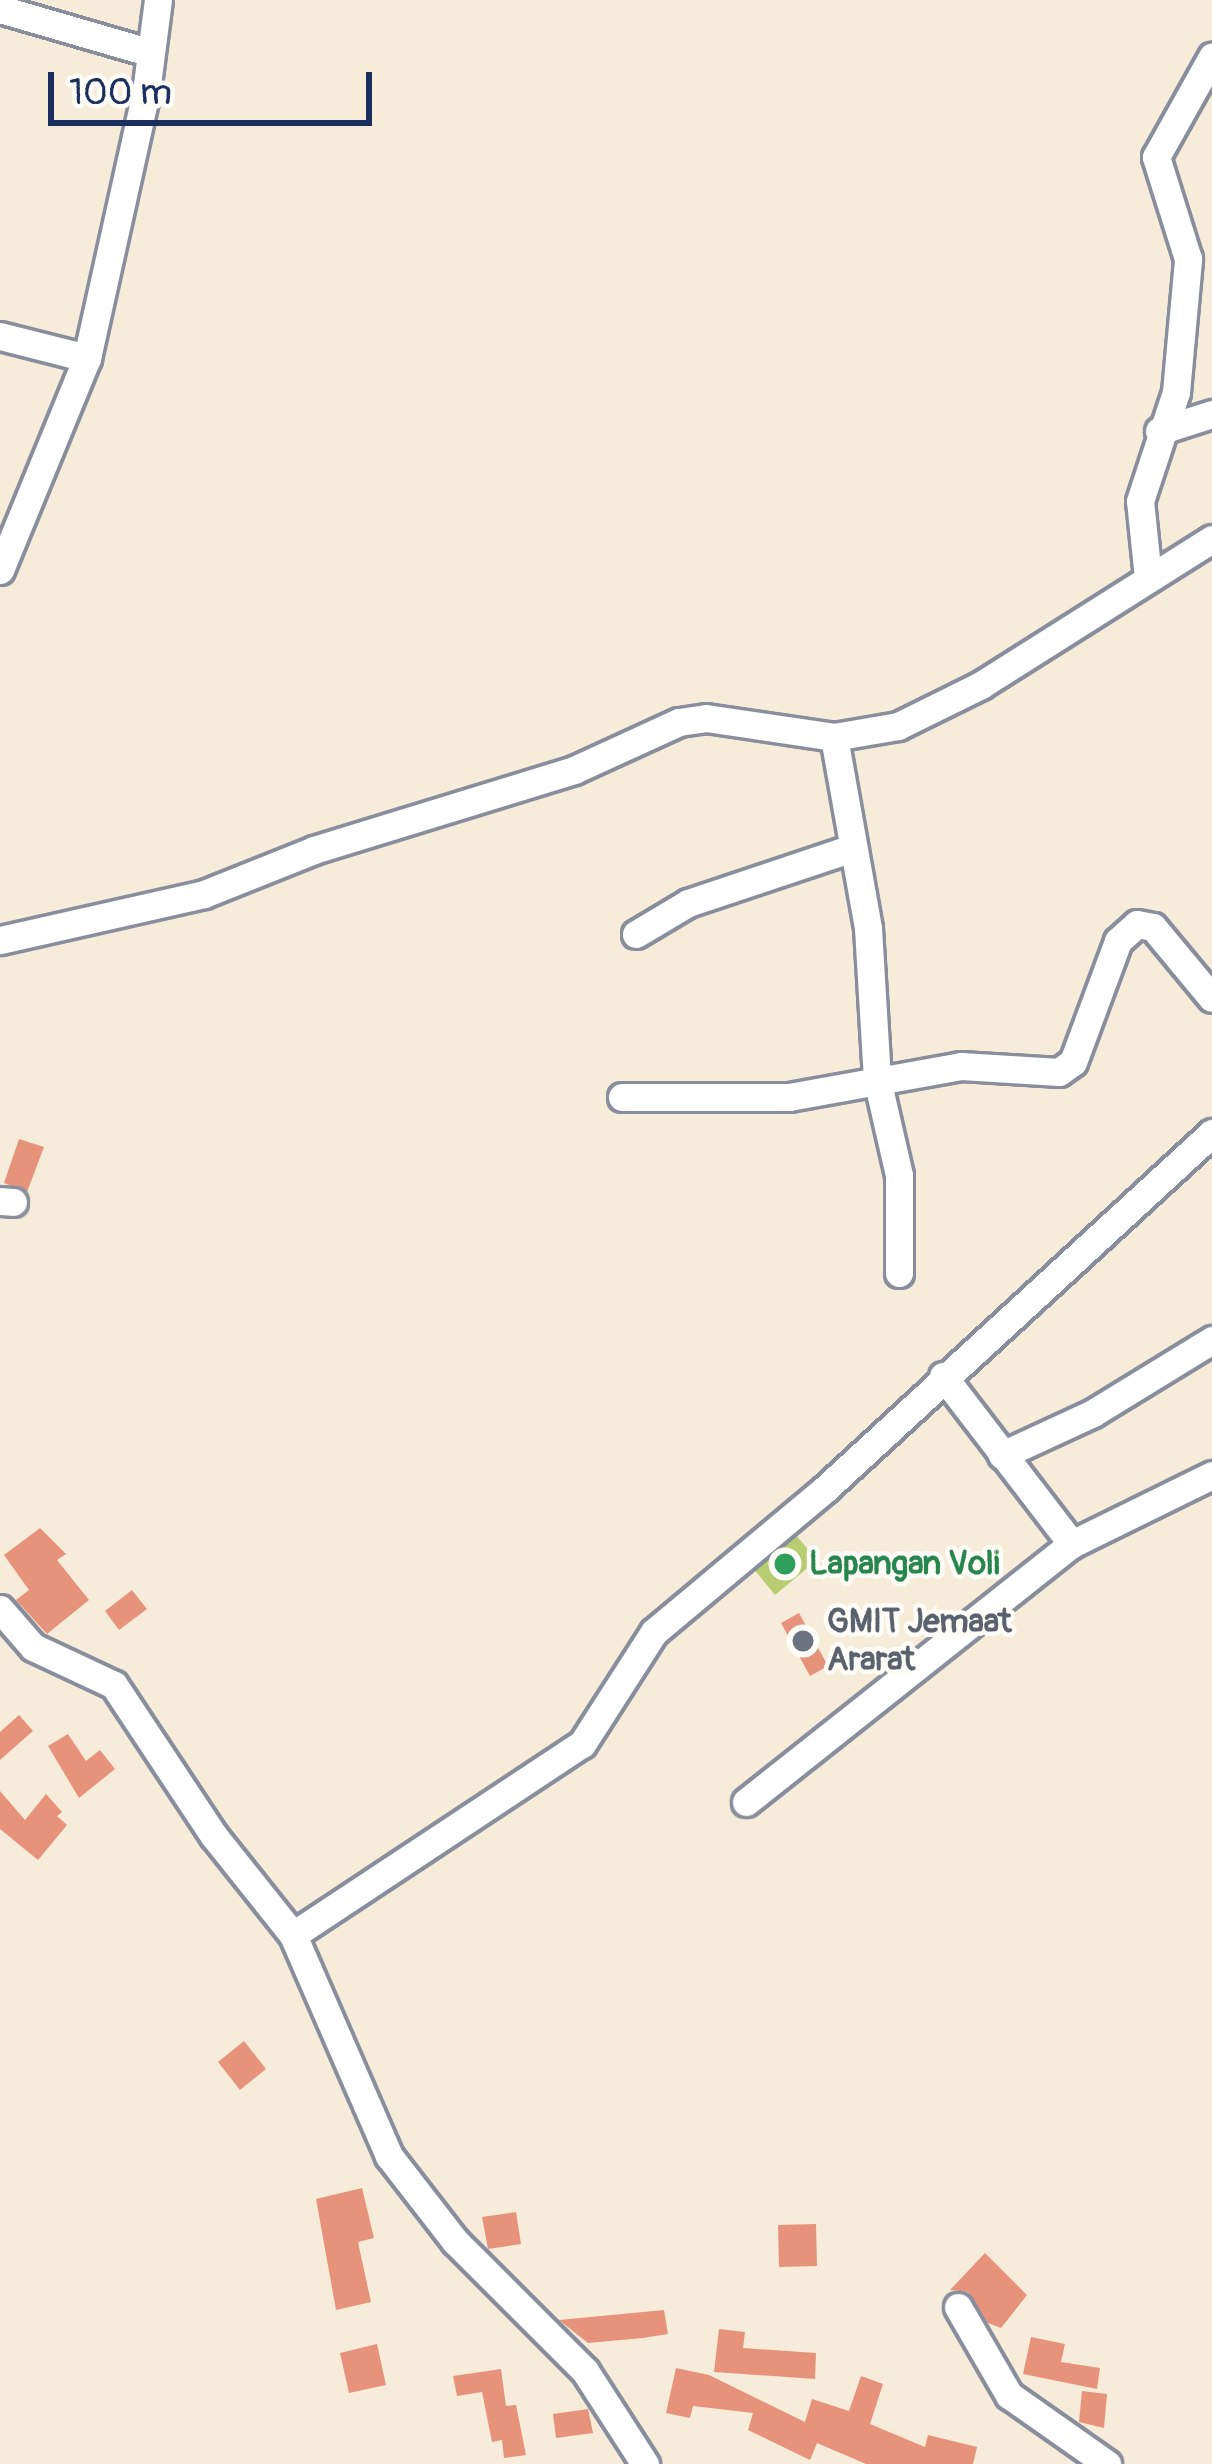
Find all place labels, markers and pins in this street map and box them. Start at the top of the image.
place label: Lapangan Voli [809,1544,1000,1584]
marker: Lapangan Voli [772,1551,798,1577]
place label: GMIT Jemaat Ararat [827,1602,1011,1680]
marker: GMIT Jemaat Ararat [790,1628,816,1654]

